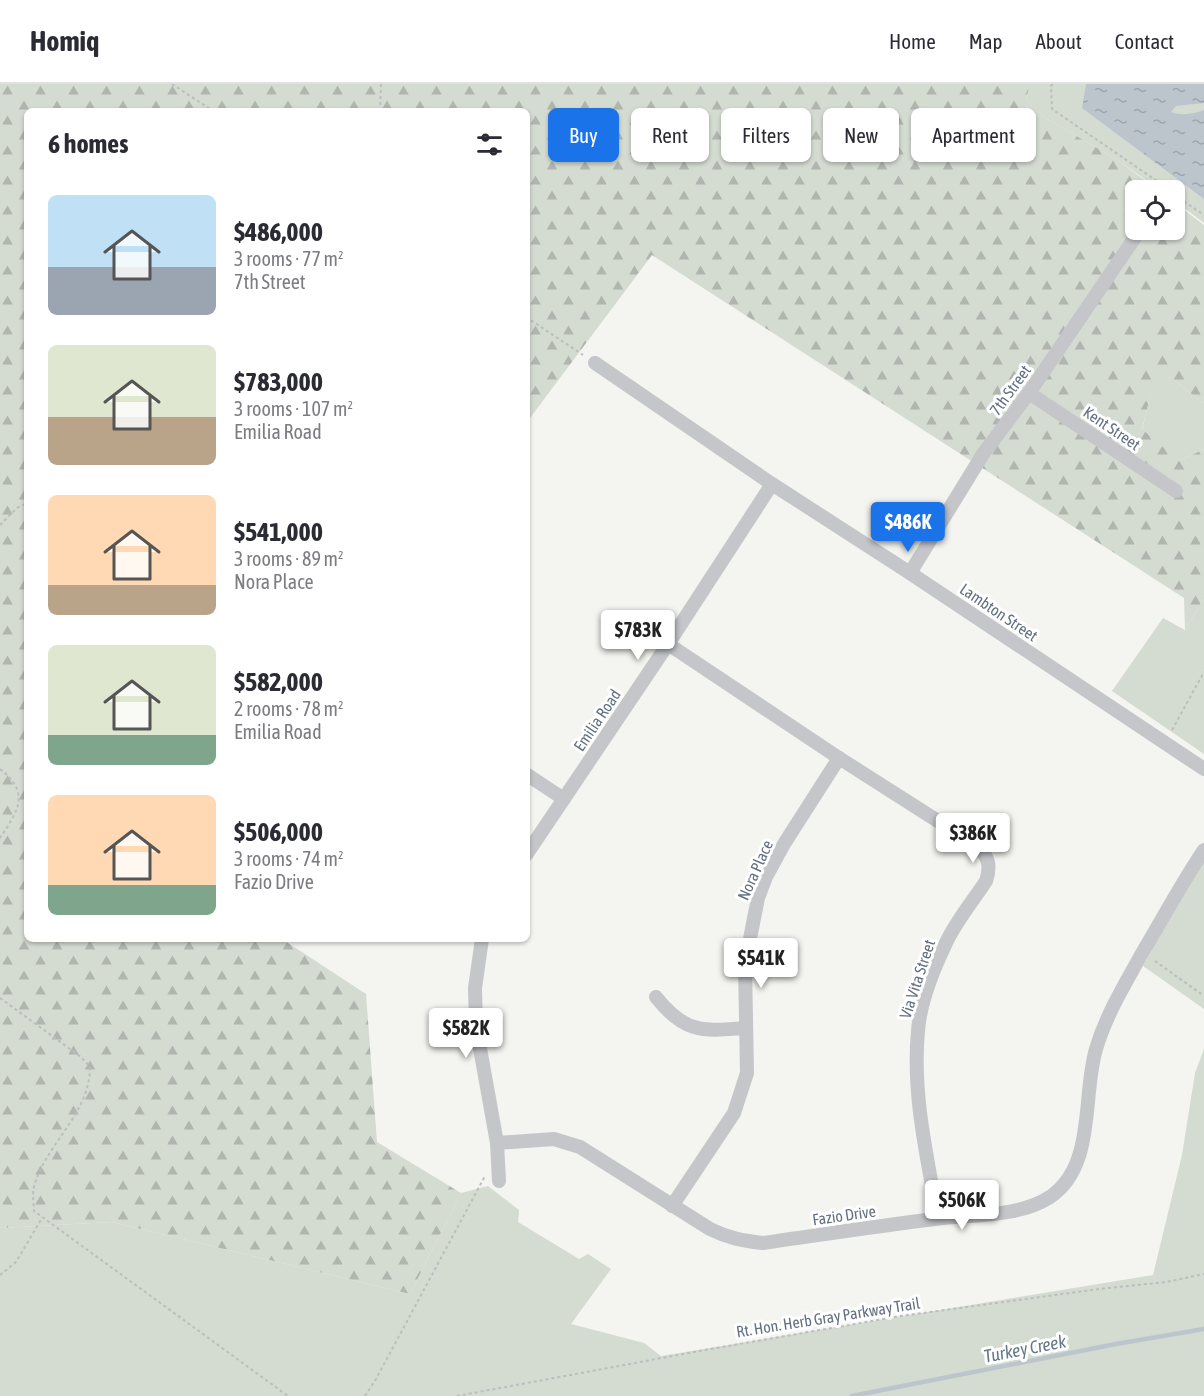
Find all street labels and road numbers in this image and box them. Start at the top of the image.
street label: 7th Street [986,361,1034,418]
street label: Kent Street [1080,403,1144,454]
street label: Lambton Street [957,579,1042,645]
street label: Emilia Road [570,686,624,754]
street label: Nora Place [734,837,776,903]
street label: Via Vita Street [896,937,938,1021]
street label: Fazio Drive [811,1202,877,1228]
street label: Rt. Hon. Herb Gray Parkway Trail [735,1293,922,1341]

